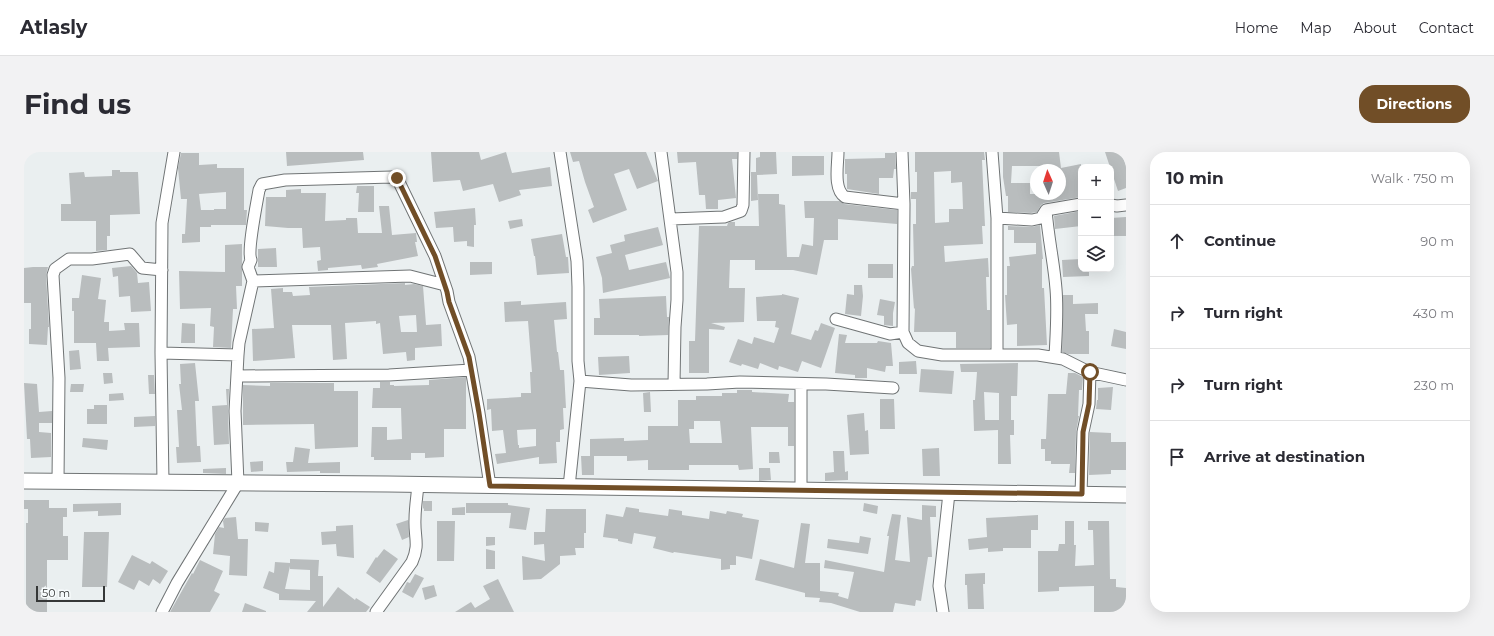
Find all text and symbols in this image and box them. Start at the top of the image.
text: Atlasly [20,16,87,39]
text: Home [1235,19,1278,37]
text: Map [1300,19,1331,37]
text: About [1353,19,1397,37]
text: Contact [1419,19,1474,37]
button: Directions [1359,85,1470,123]
text: Find us [24,87,131,121]
north arrow [1030,164,1066,200]
map controls [1078,164,1114,272]
button: + [1078,164,1114,200]
text: 10 min [1166,168,1224,188]
route end [388,169,406,187]
text: Walk · 750 m [1371,170,1454,186]
button: − [1078,200,1114,236]
icon: ahead [1166,230,1188,252]
text: Continue [1204,231,1276,250]
text: 90 m [1420,233,1454,249]
button: layers [1078,236,1114,272]
icon: right [1166,302,1188,324]
text: Turn right [1204,303,1283,322]
text: 430 m [1412,305,1454,321]
route start [1081,363,1099,381]
icon: right [1166,374,1188,396]
text: Turn right [1204,375,1283,394]
text: 230 m [1413,377,1454,393]
icon: arrive [1166,446,1188,468]
text: Arrive at destination [1204,447,1365,466]
scale bar [36,584,105,603]
text: 50 m [42,586,70,600]

